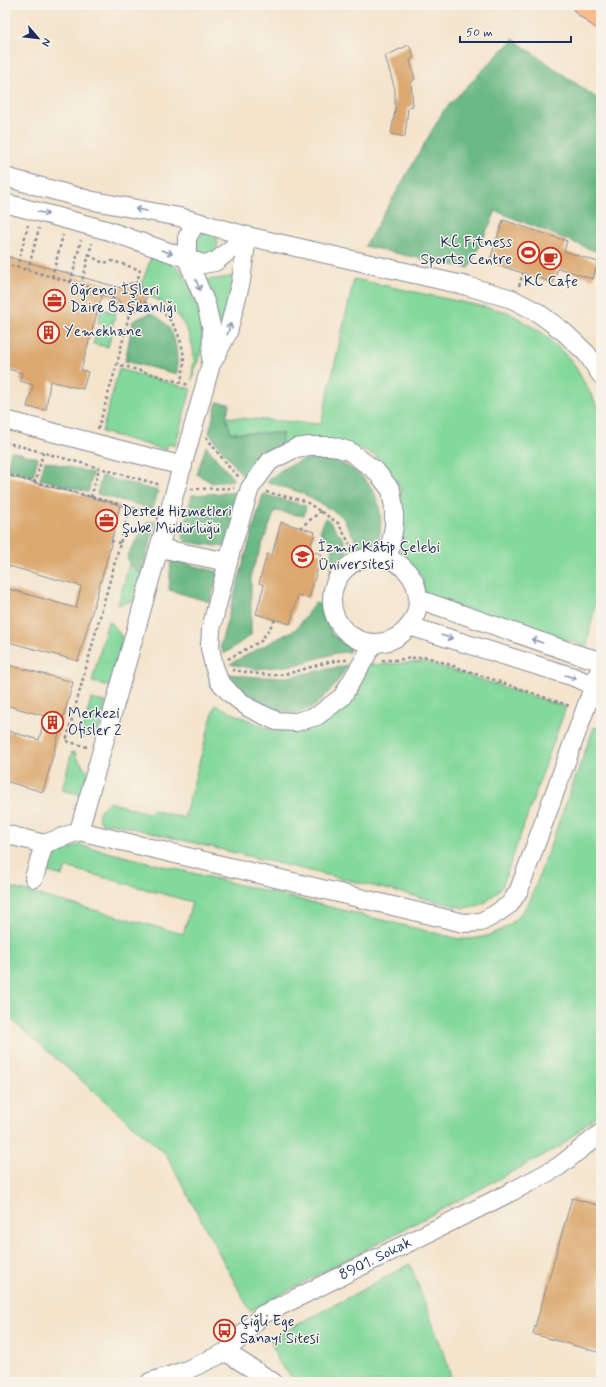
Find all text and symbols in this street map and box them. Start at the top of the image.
north arrow [18,18,58,58]
scale bar [460,18,571,44]
text: 50 m [466,25,493,41]
text: N [38,36,54,49]
one-way arrow [135,206,148,214]
one-way arrow [36,210,49,218]
place label: KC Fitness Sports Centre [421,233,512,270]
sports icon: KC Fitness Sports Centre [515,239,541,265]
cafe icon: KC Cafe [538,246,564,272]
one-way arrow [160,248,172,256]
place label: KC Cafe [524,272,578,292]
one-way arrow [195,278,202,290]
place label: Öğrenci İşleri Daire Başkanlığı [70,281,177,318]
office icon: Öğrenci İşleri Daire Başkanlığı [42,287,68,313]
building icon: Yemekhane [35,319,61,345]
place label: Yemekhane [64,322,142,342]
one-way arrow [225,323,233,335]
place label: Destek Hizmetleri Şube Müdürlüğü [122,502,232,539]
office icon: Destek Hizmetleri Şube Müdürlüğü [93,508,119,534]
place label: İzmir Kâtip Çelebi Üniversitesi [318,538,440,575]
school or university icon: İzmir Kâtip Çelebi Üniversitesi [290,544,316,570]
one-way arrow [440,634,452,642]
one-way arrow [532,636,544,644]
one-way arrow [564,673,576,681]
place label: Merkezi Ofisler 2 [68,704,122,741]
building icon: Merkezi Ofisler 2 [40,710,66,736]
street label: 8901. Sokak [336,1233,415,1285]
place label: Çiğli Ege Sanayi Sitesi [240,1312,319,1349]
bus stop icon: Çiğli Ege Sanayi Sitesi [211,1318,237,1344]

